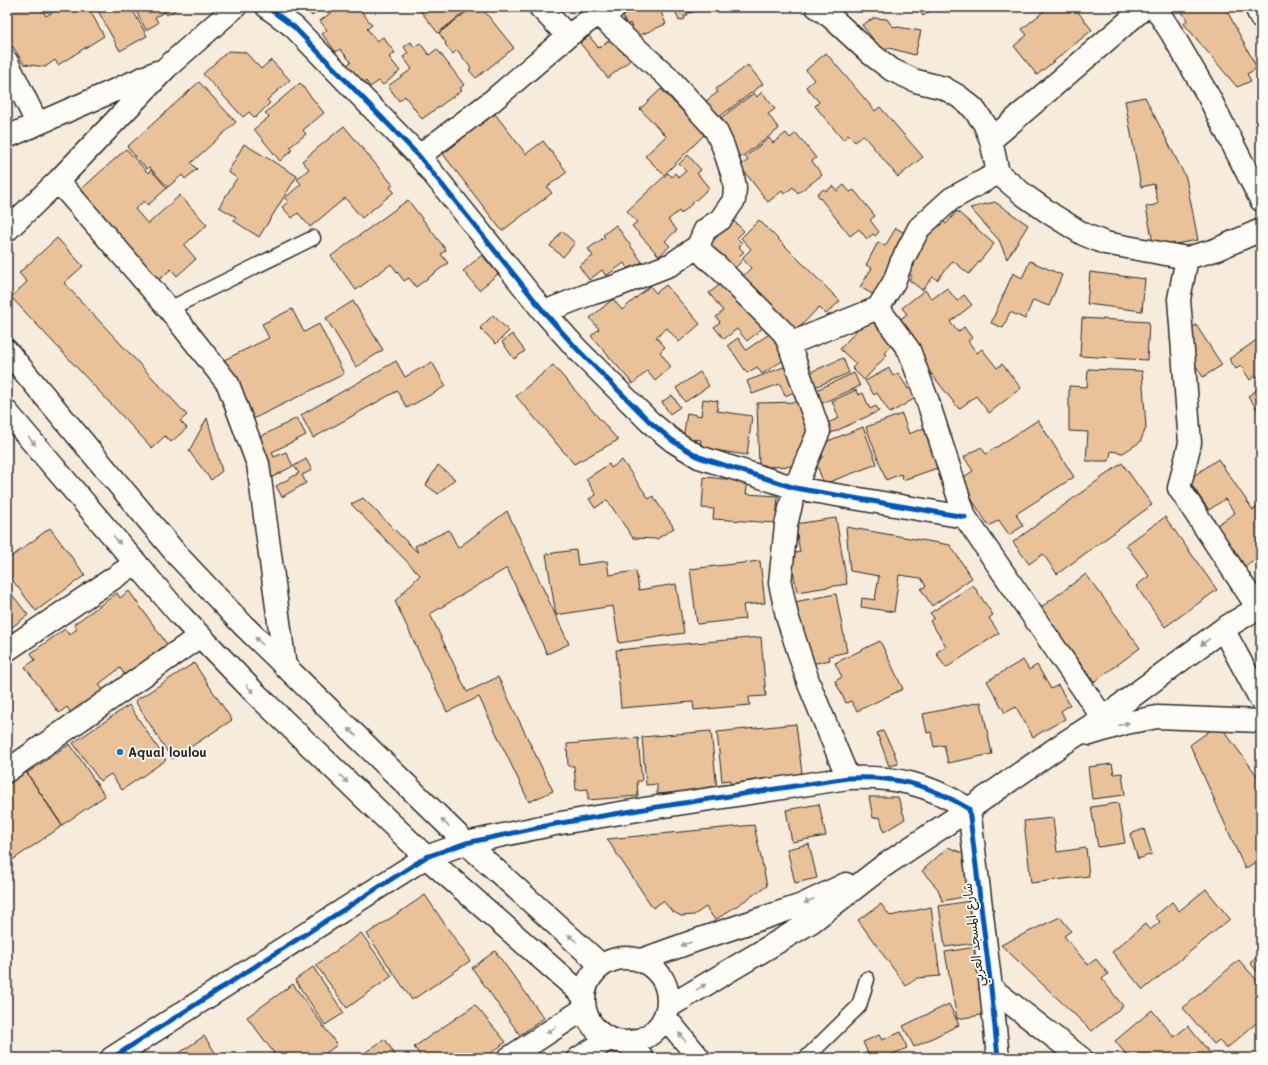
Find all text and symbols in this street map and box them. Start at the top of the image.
one-way arrow [28,436,37,447]
one-way arrow [112,535,121,546]
one-way arrow [254,636,264,646]
one-way arrow [1199,638,1210,646]
one-way arrow [246,684,255,694]
one-way arrow [1118,721,1130,727]
one-way arrow [347,727,357,737]
place label: Aqual loulou [128,743,207,760]
marker: Aqual loulou [115,747,125,757]
one-way arrow [339,774,349,784]
one-way arrow [440,818,450,827]
street label: شارع المسجد العربي [958,882,991,988]
one-way arrow [803,898,814,904]
one-way arrow [567,934,577,943]
one-way arrow [679,941,691,947]
one-way arrow [695,984,707,991]
one-way arrow [546,1026,556,1034]
one-way arrow [677,1032,686,1043]

